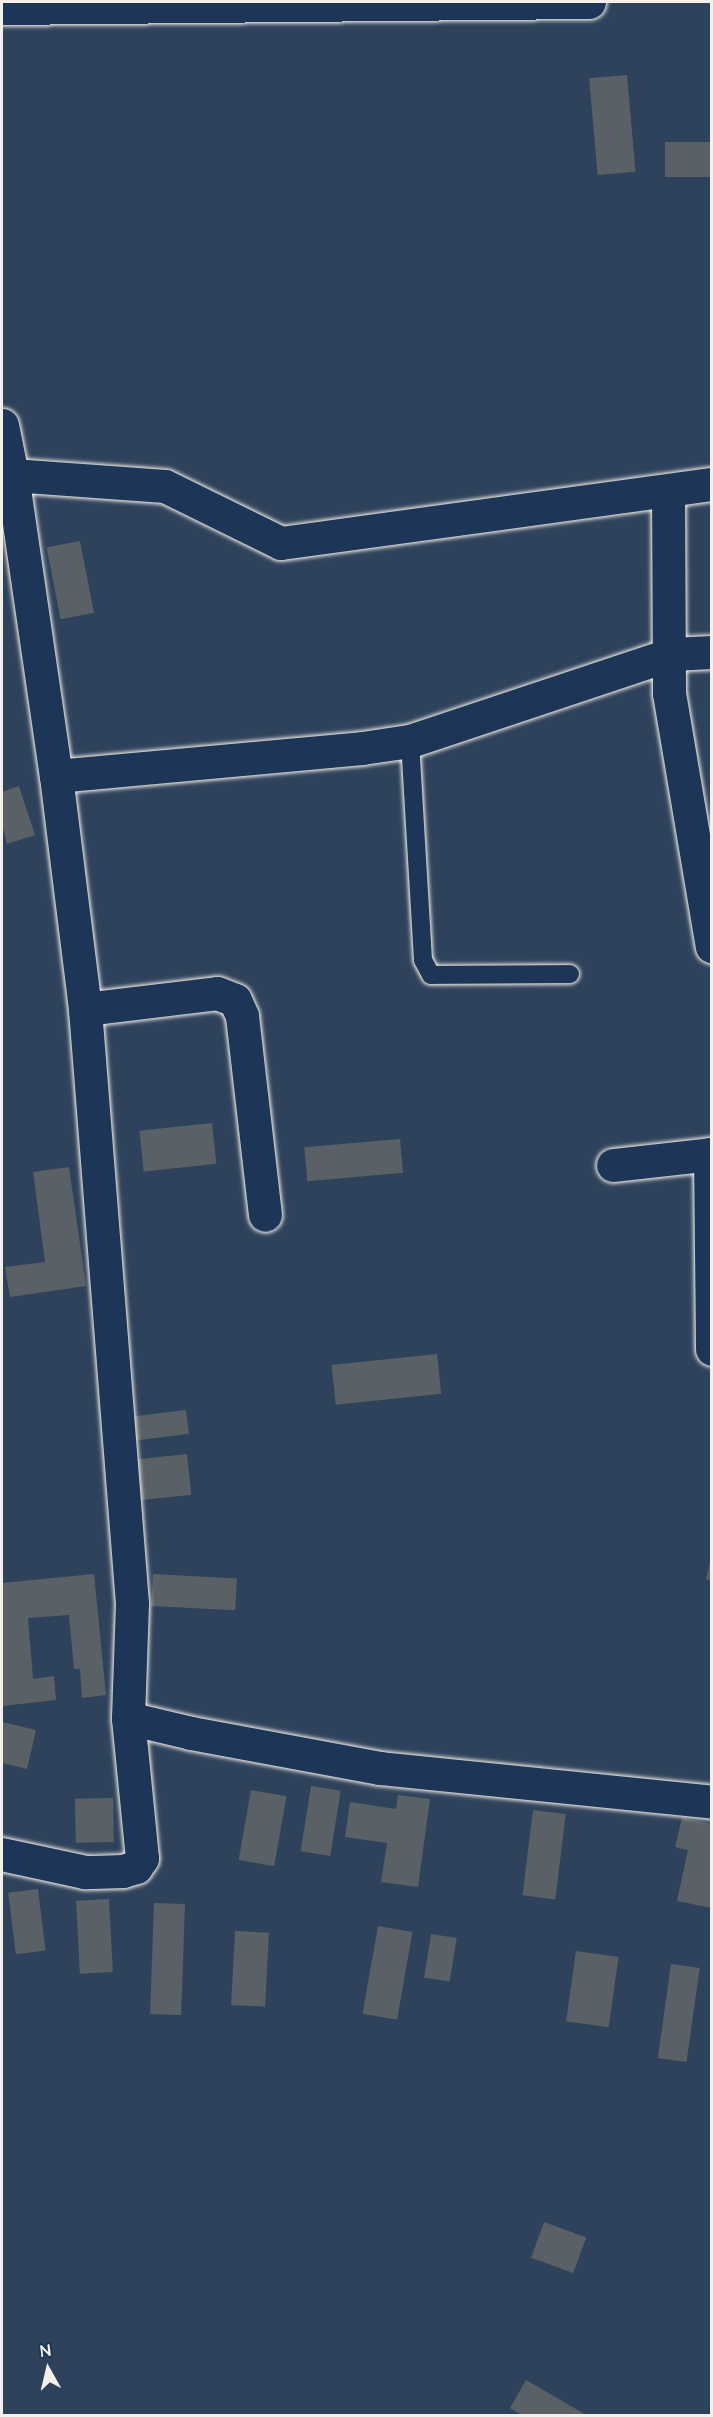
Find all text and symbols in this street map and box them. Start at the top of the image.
north arrow [18,2339,78,2399]
text: N [39,2340,52,2363]

